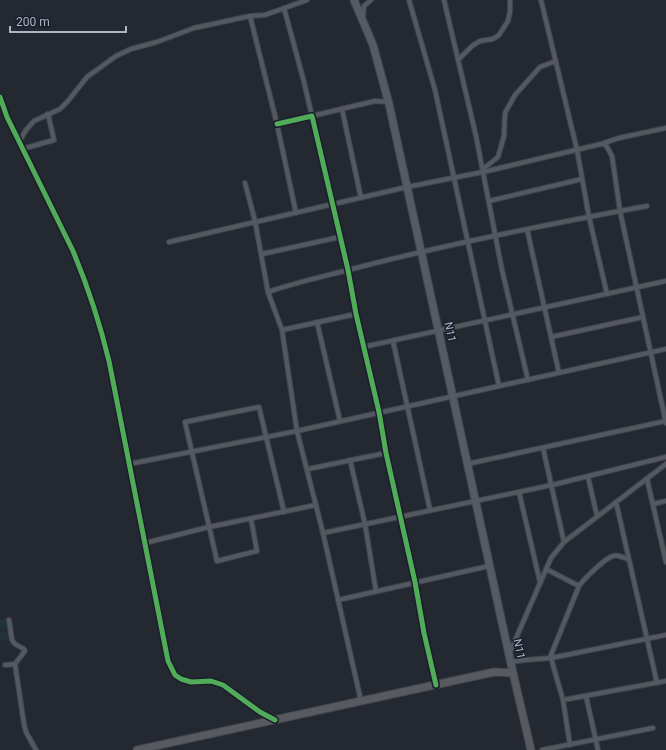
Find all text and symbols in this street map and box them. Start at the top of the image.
scale bar [10,8,126,34]
text: 200 m [16,15,50,29]
street label: N11 [442,321,458,343]
street label: N11 [511,638,527,660]

